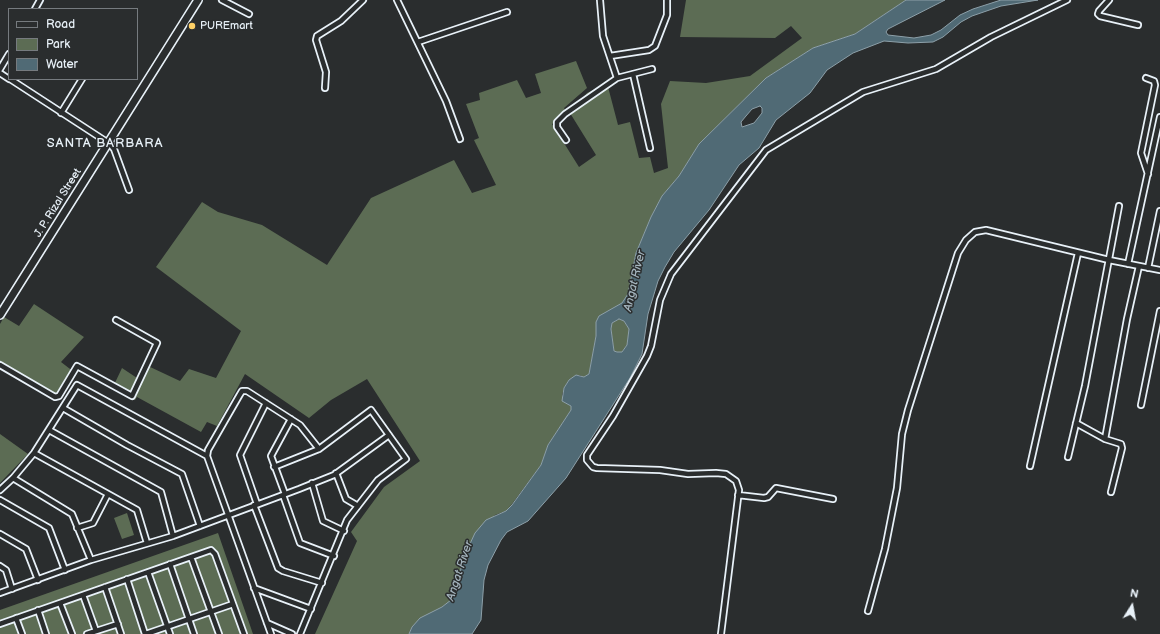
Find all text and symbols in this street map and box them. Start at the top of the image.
legend [8,8,138,80]
text: Road [46,17,75,32]
place label: PUREmart [200,19,253,33]
marker: PUREmart [187,21,197,31]
text: Park [46,37,70,52]
text: Water [46,57,78,72]
district label: SANTA BARBARA [47,136,163,152]
street label: J. P. Rizal Street [32,166,84,240]
water label: Angat River [621,249,649,313]
water label: Angat River [444,539,476,603]
north arrow [1112,586,1152,626]
text: N [1129,587,1140,601]

